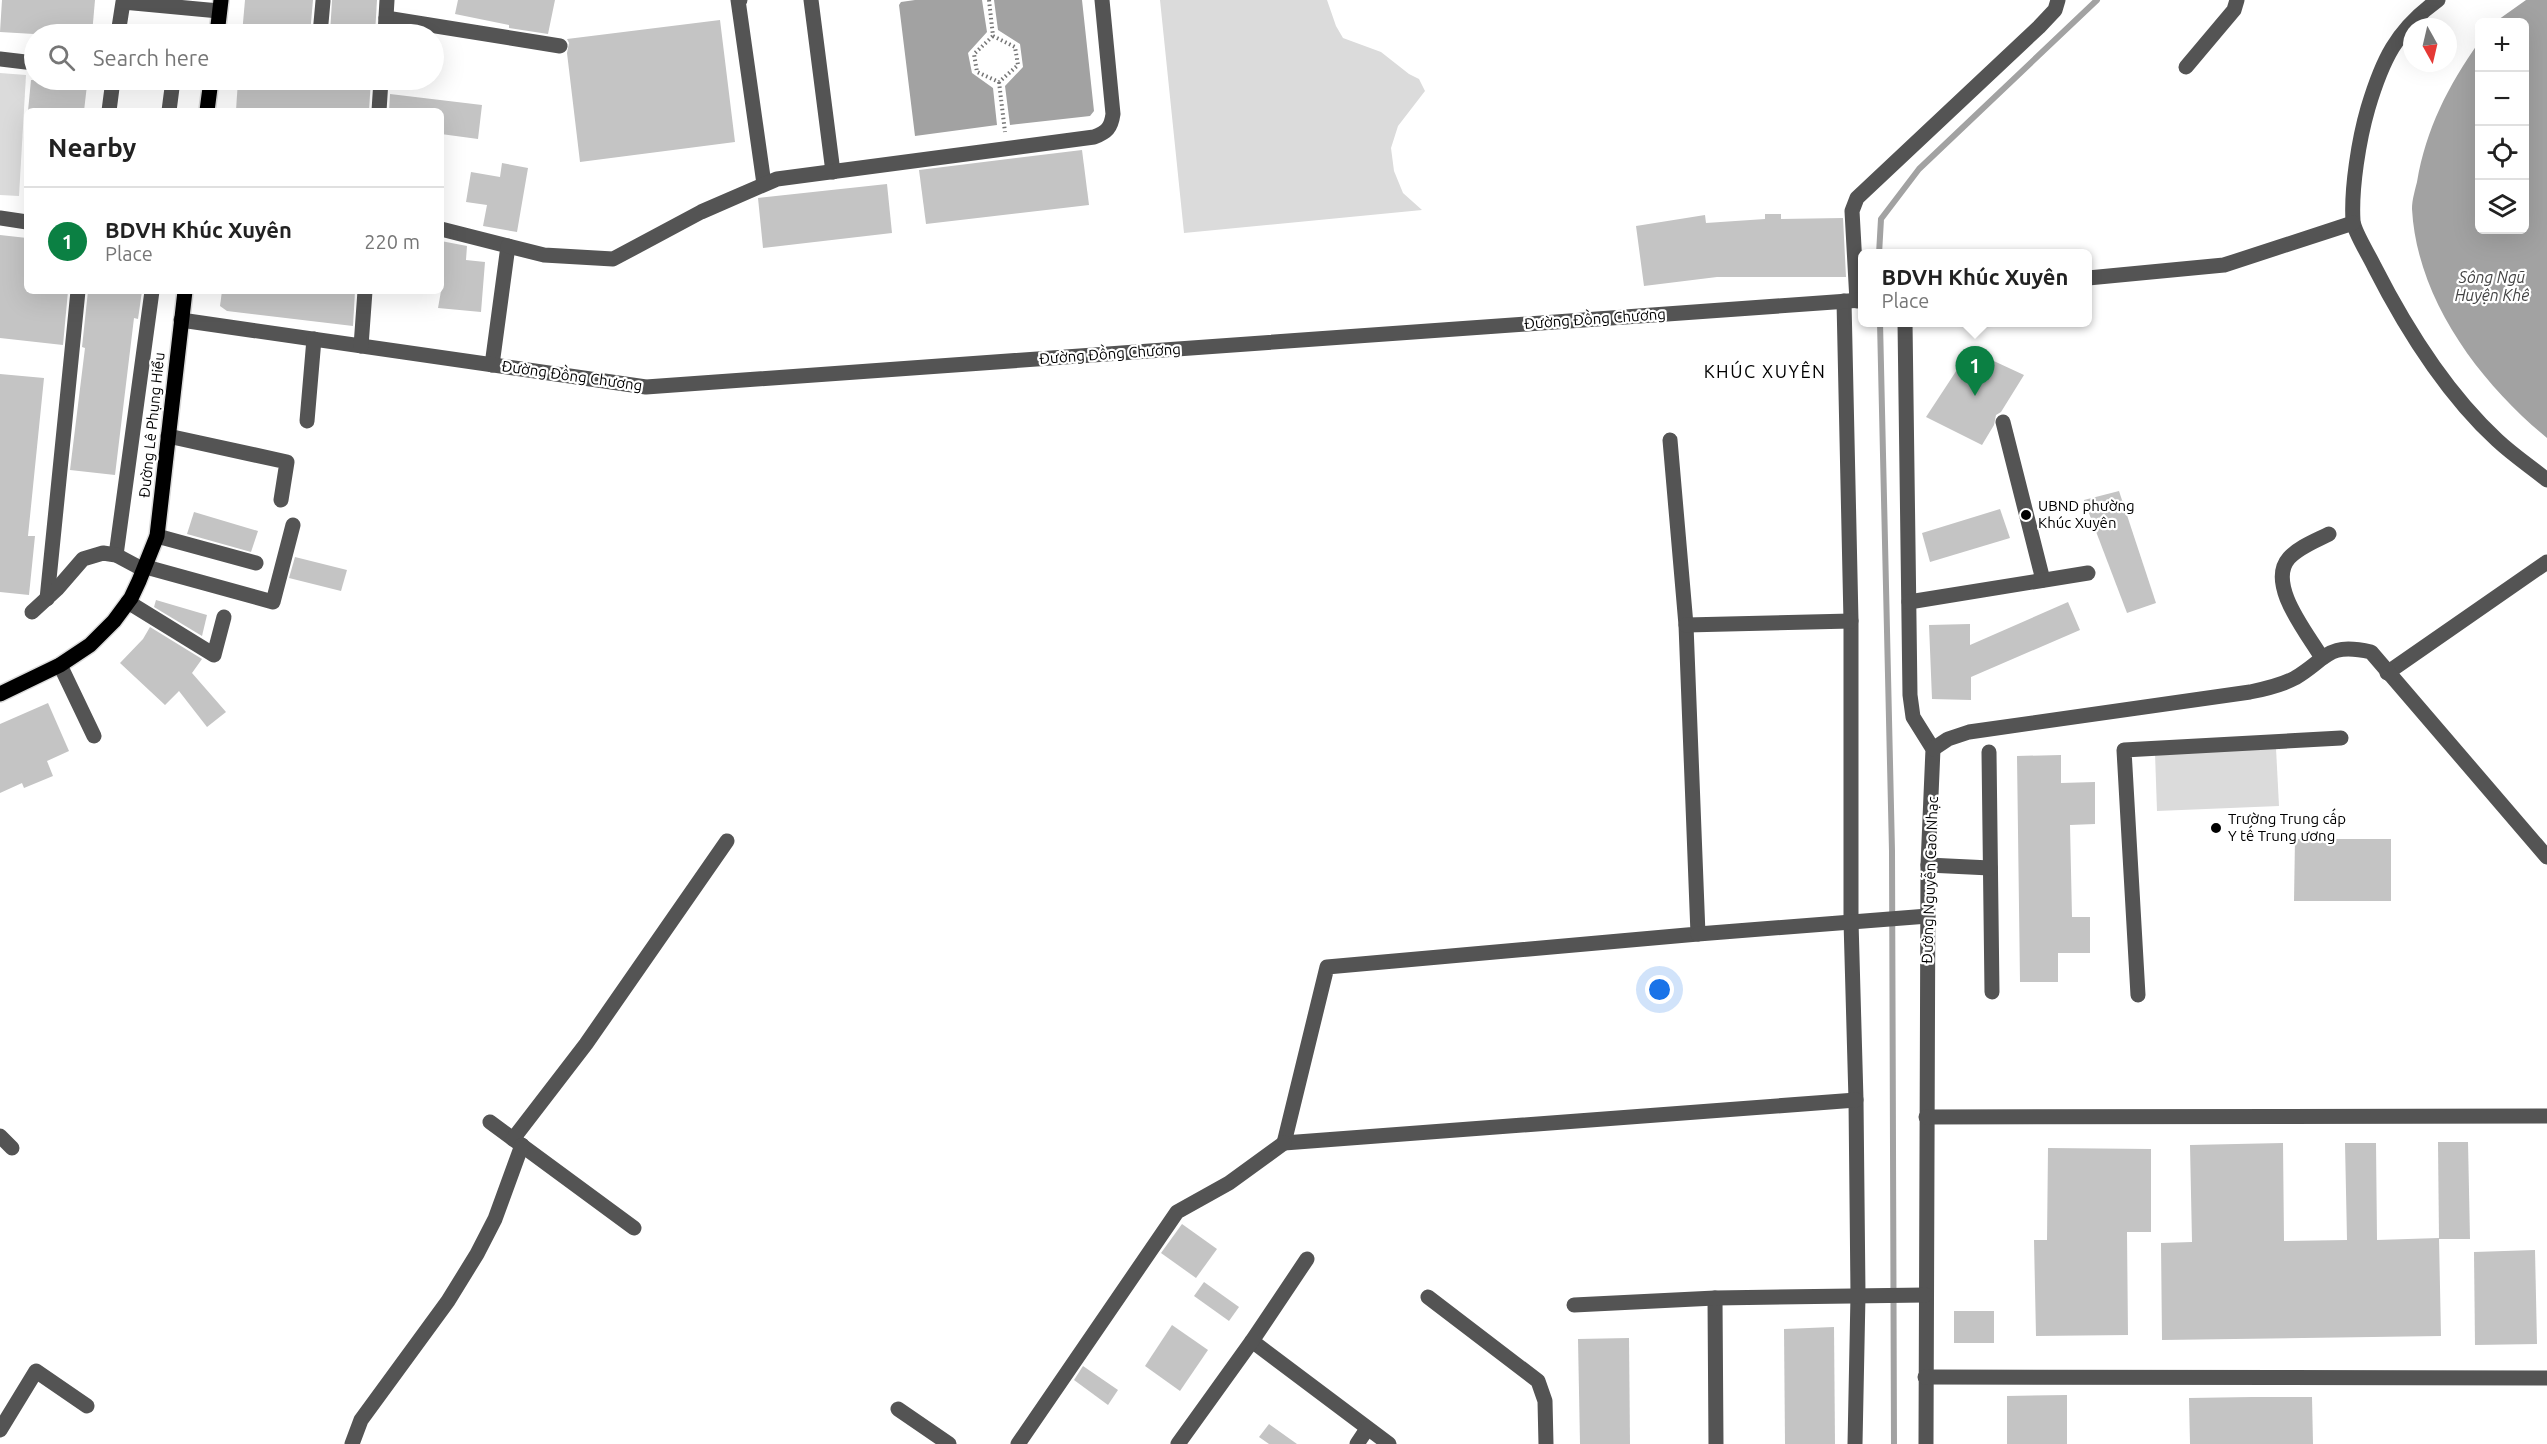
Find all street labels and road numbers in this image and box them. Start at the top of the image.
street label: Đường Đồng Chương [1523,303,1666,332]
street label: Đường Đồng Chương [1038,338,1181,367]
street label: Đường Lê Phụng Hiểu [135,351,168,499]
street label: Đường Đồng Chương [501,356,644,394]
street label: Đường Nguyễn Cao Nhạc [1916,796,1941,964]

